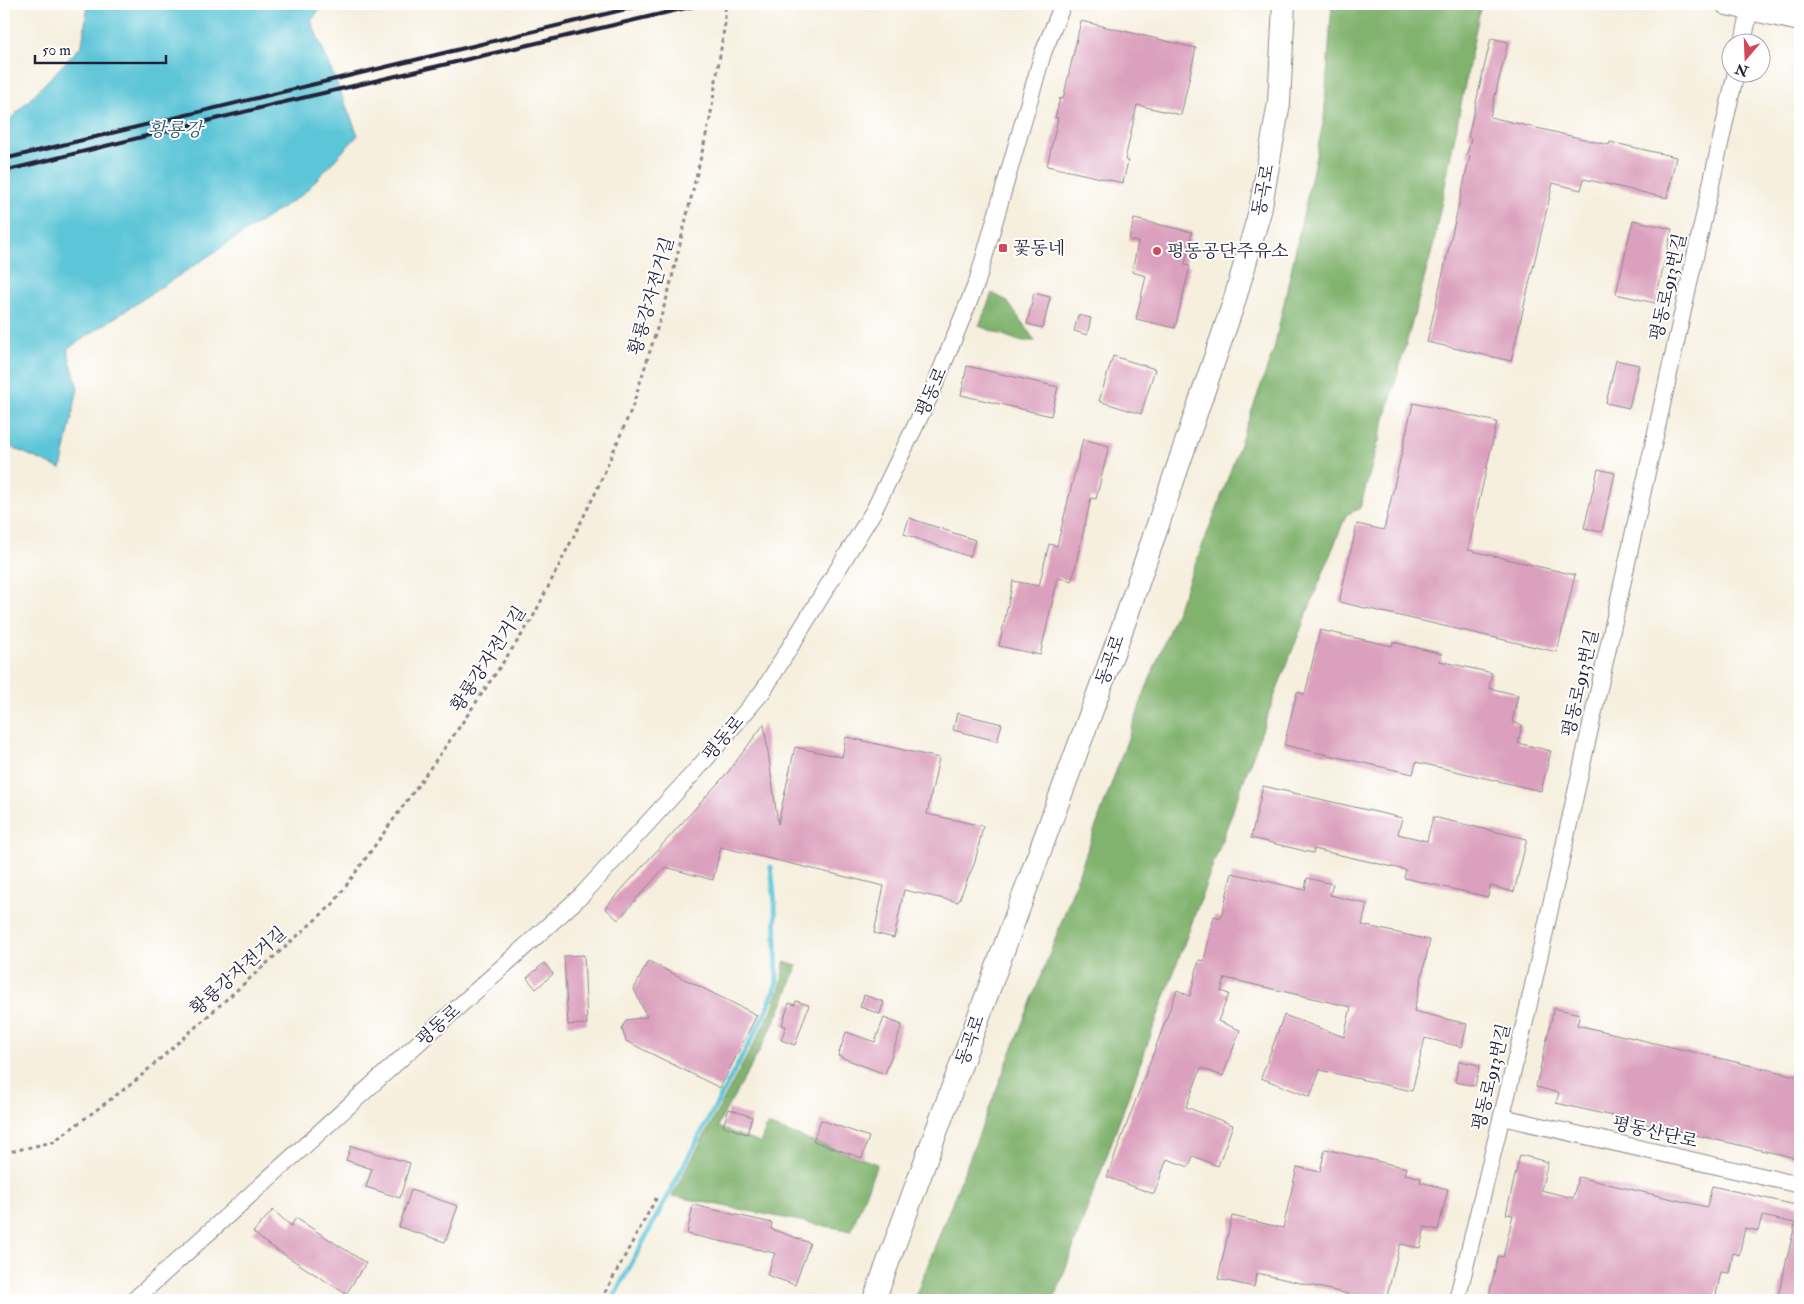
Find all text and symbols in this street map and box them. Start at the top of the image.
scale bar [35,32,166,64]
north arrow [1722,32,1772,82]
text: 50 m [42,41,71,60]
text: N [1733,60,1752,80]
water label: 황룡강 [147,118,205,142]
street label: 동곡로 [1247,162,1280,218]
street label: 평동로913번길 [1645,231,1692,343]
street label: 황룡강자전거길 [624,234,679,358]
place label: 꽃동네 [1013,237,1065,260]
place label: 평동공단주유소 [1167,240,1289,263]
marker: 꽃동네 [997,242,1009,254]
marker: 평동공단주유소 [1151,245,1163,257]
street label: 평동로 [910,364,953,421]
street label: 황룡강자전거길 [446,602,531,717]
street label: 평동로913번길 [1557,627,1604,739]
street label: 동곡로 [1091,632,1130,689]
street label: 평동로 [698,711,749,766]
street label: 황룡강자전거길 [185,922,291,1021]
street label: 평동로 [411,999,465,1051]
street label: 동곡로 [951,1012,990,1069]
street label: 평동로913번길 [1467,1021,1516,1133]
street label: 평동산단로 [1610,1112,1700,1153]

